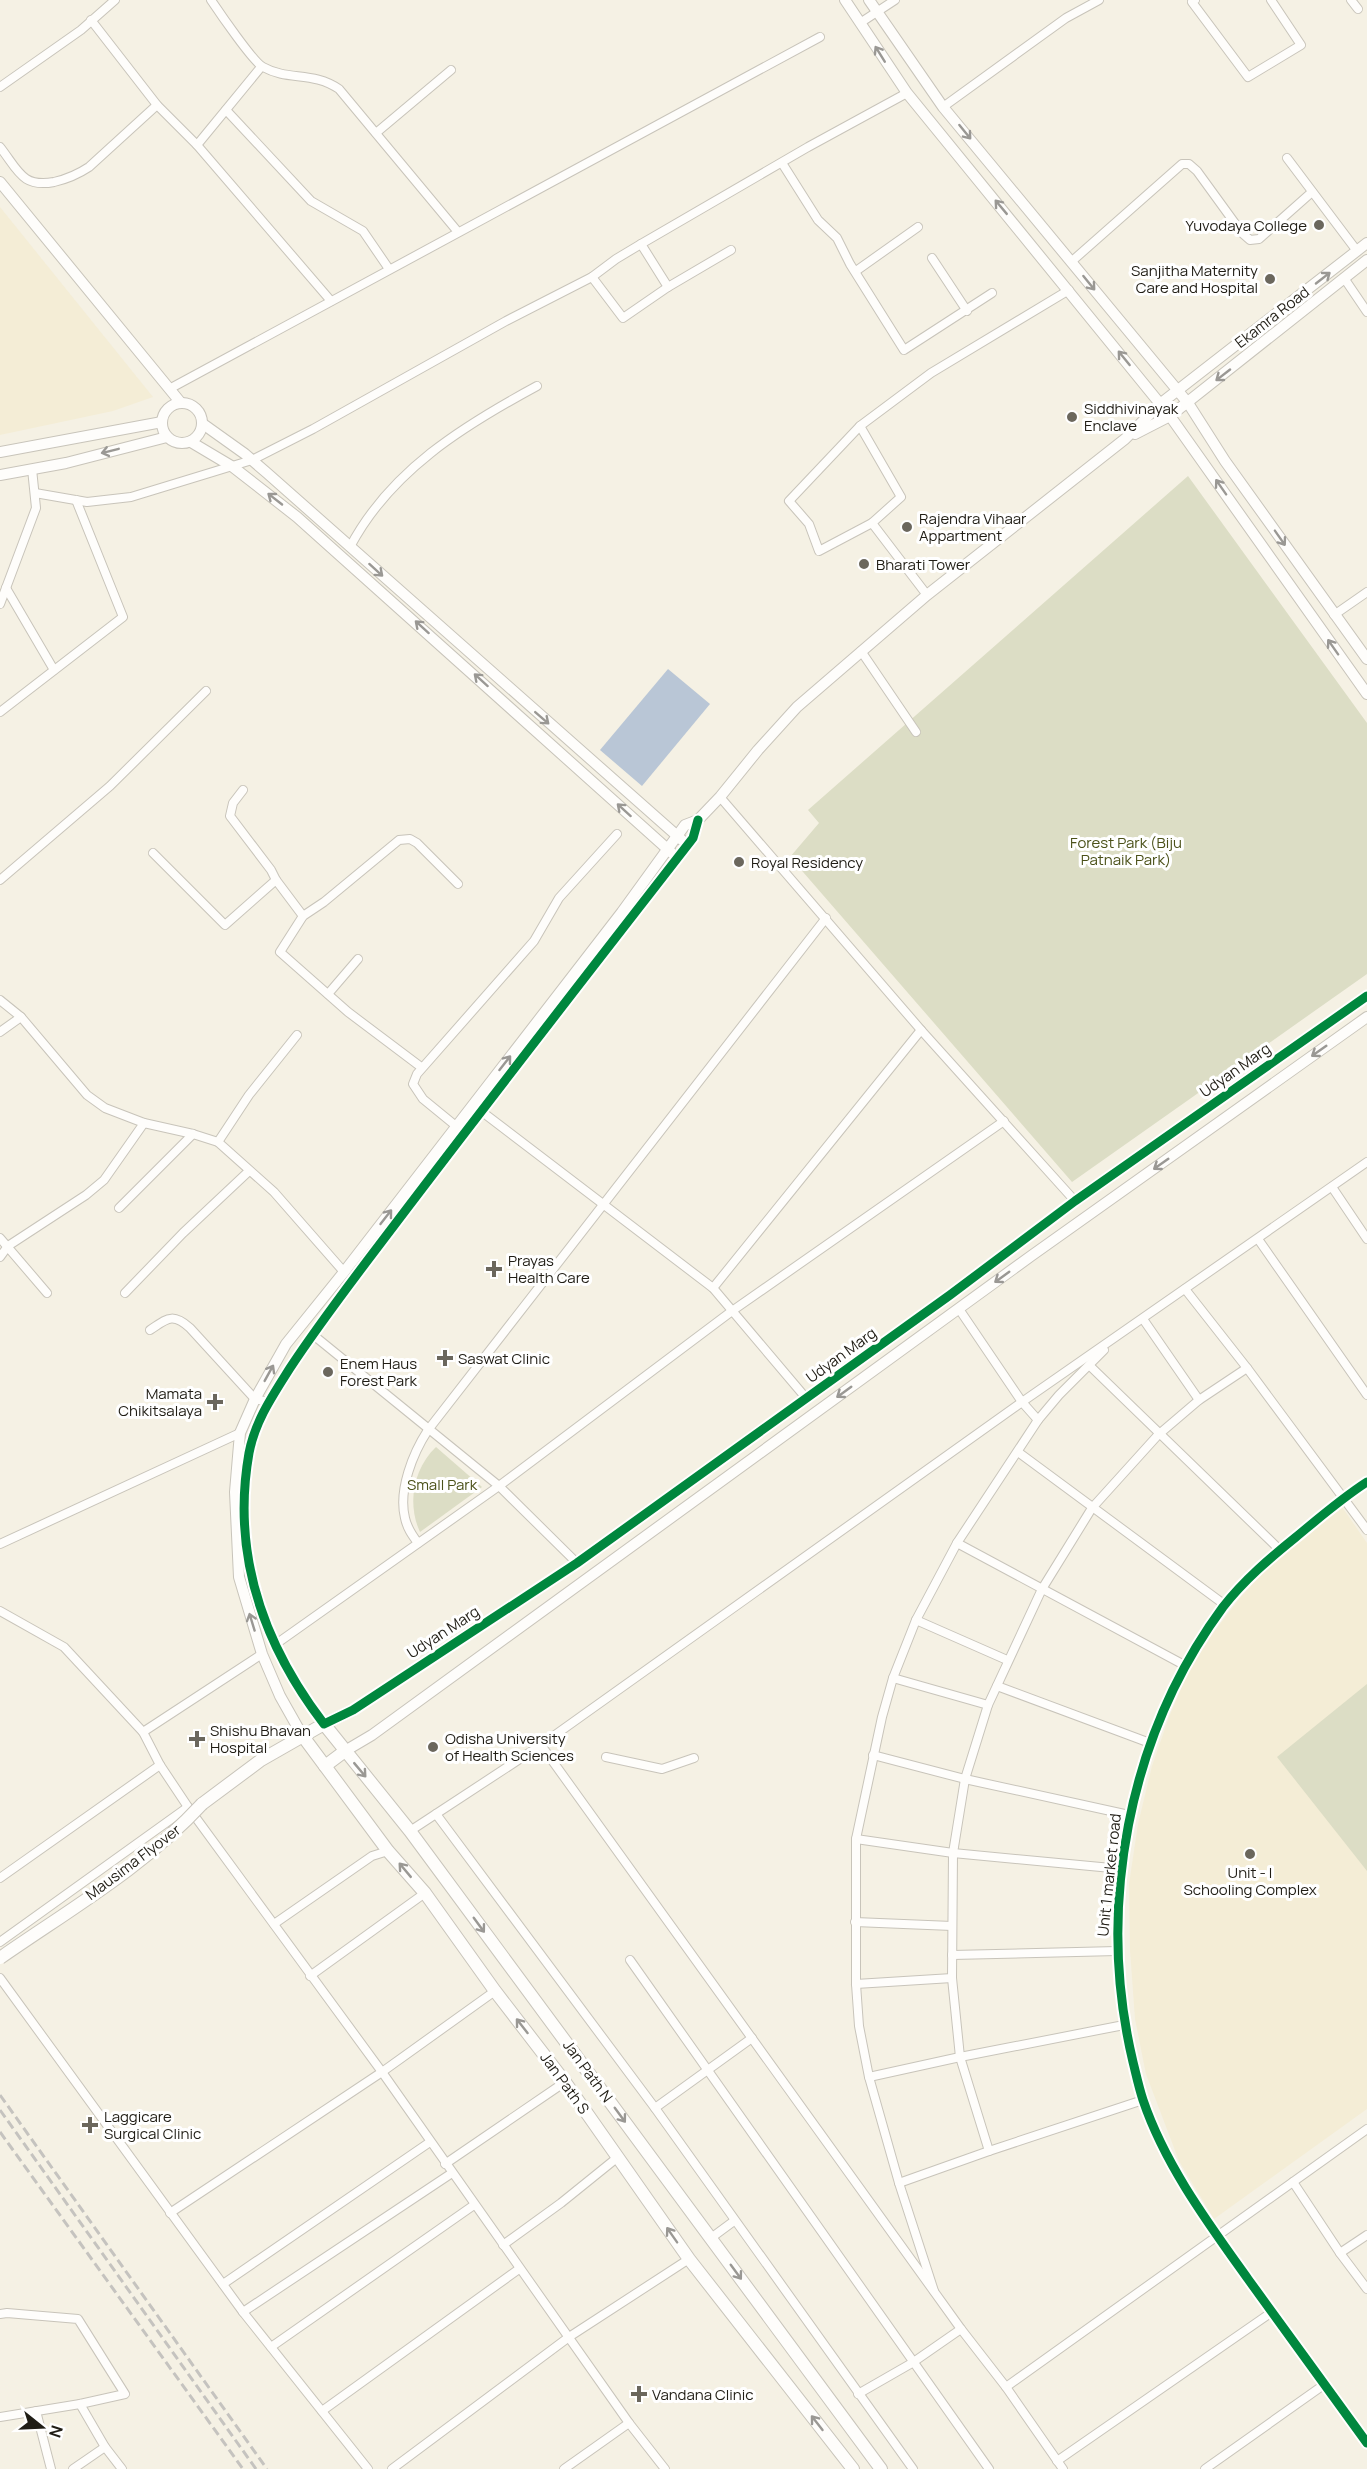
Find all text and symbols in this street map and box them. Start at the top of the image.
one-way arrow [873,46,885,63]
one-way arrow [958,124,971,140]
one-way arrow [994,199,1007,215]
place label: Yuvodaya College [1185,215,1307,236]
marker: Yuvodaya College [1312,218,1326,232]
place label: Sanjitha Maternity Care and Hospital [1131,260,1258,298]
one-way arrow [1315,271,1331,284]
marker: Sanjitha Maternity Care and Hospital [1263,272,1277,286]
one-way arrow [1082,275,1095,291]
street label: Ekamra Road [1230,281,1314,353]
one-way arrow [1117,350,1130,366]
one-way arrow [1215,368,1231,381]
place label: Siddhivinayak Enclave [1084,398,1179,436]
marker: Siddhivinayak Enclave [1065,410,1079,424]
one-way arrow [101,446,120,457]
one-way arrow [1215,480,1227,496]
one-way arrow [267,493,283,506]
place label: Rajendra Vihaar Appartment [919,508,1027,546]
marker: Rajendra Vihaar Appartment [900,520,914,534]
one-way arrow [1274,530,1286,546]
place label: Bharati Tower [876,554,971,575]
marker: Bharati Tower [857,557,871,571]
one-way arrow [368,563,383,577]
one-way arrow [415,620,430,634]
one-way arrow [1327,639,1339,655]
one-way arrow [473,673,488,687]
one-way arrow [534,711,549,725]
one-way arrow [617,803,632,817]
park label: Forest Park (Biju Patnaik Park) [1070,832,1182,870]
place label: Royal Residency [751,852,863,873]
marker: Royal Residency [732,855,746,869]
street label: Udyan Marg [1195,1038,1275,1102]
one-way arrow [1312,1045,1328,1057]
one-way arrow [498,1055,511,1071]
one-way arrow [1153,1158,1169,1170]
one-way arrow [380,1210,392,1226]
place label: Prayas Health Care [508,1250,590,1288]
marker: Prayas Health Care [485,1260,503,1278]
one-way arrow [994,1271,1010,1284]
street label: Udyan Marg [802,1322,880,1388]
place label: Saswat Clinic [458,1348,550,1369]
marker: Saswat Clinic [436,1349,454,1367]
place label: Enem Haus Forest Park [340,1353,418,1391]
one-way arrow [264,1365,276,1382]
marker: Enem Haus Forest Park [321,1365,335,1379]
place label: Mamata Chikitsalaya [118,1383,202,1421]
one-way arrow [837,1386,853,1398]
marker: Mamata Chikitsalaya [206,1393,224,1411]
park label: Small Park [407,1474,478,1495]
street label: Udyan Marg [403,1601,483,1663]
one-way arrow [246,1613,257,1632]
place label: Shishu Bhavan Hospital [210,1720,311,1758]
place label: Odisha University of Health Sciences [445,1728,574,1766]
marker: Shishu Bhavan Hospital [188,1730,206,1748]
marker: Odisha University of Health Sciences [426,1740,440,1754]
one-way arrow [354,1762,367,1778]
street label: Unit 1 market road [1092,1812,1126,1938]
street label: Mausima Flyover [81,1819,185,1905]
marker: Unit - I Schooling Complex [1243,1847,1257,1861]
one-way arrow [398,1862,411,1878]
place label: Unit - I Schooling Complex [1183,1862,1317,1900]
one-way arrow [473,1916,486,1932]
one-way arrow [515,2018,528,2034]
street label: Jan Path N [558,2036,618,2106]
street label: Jan Path S [536,2048,594,2118]
place label: Laggicare Surgical Clinic [104,2106,201,2144]
one-way arrow [614,2107,626,2123]
marker: Laggicare Surgical Clinic [81,2116,99,2134]
one-way arrow [666,2227,678,2243]
one-way arrow [730,2264,742,2280]
place label: Vandana Clinic [652,2384,753,2405]
marker: Vandana Clinic [630,2385,648,2403]
north arrow [12,2397,72,2457]
one-way arrow [811,2415,823,2431]
text: N [44,2423,69,2441]

